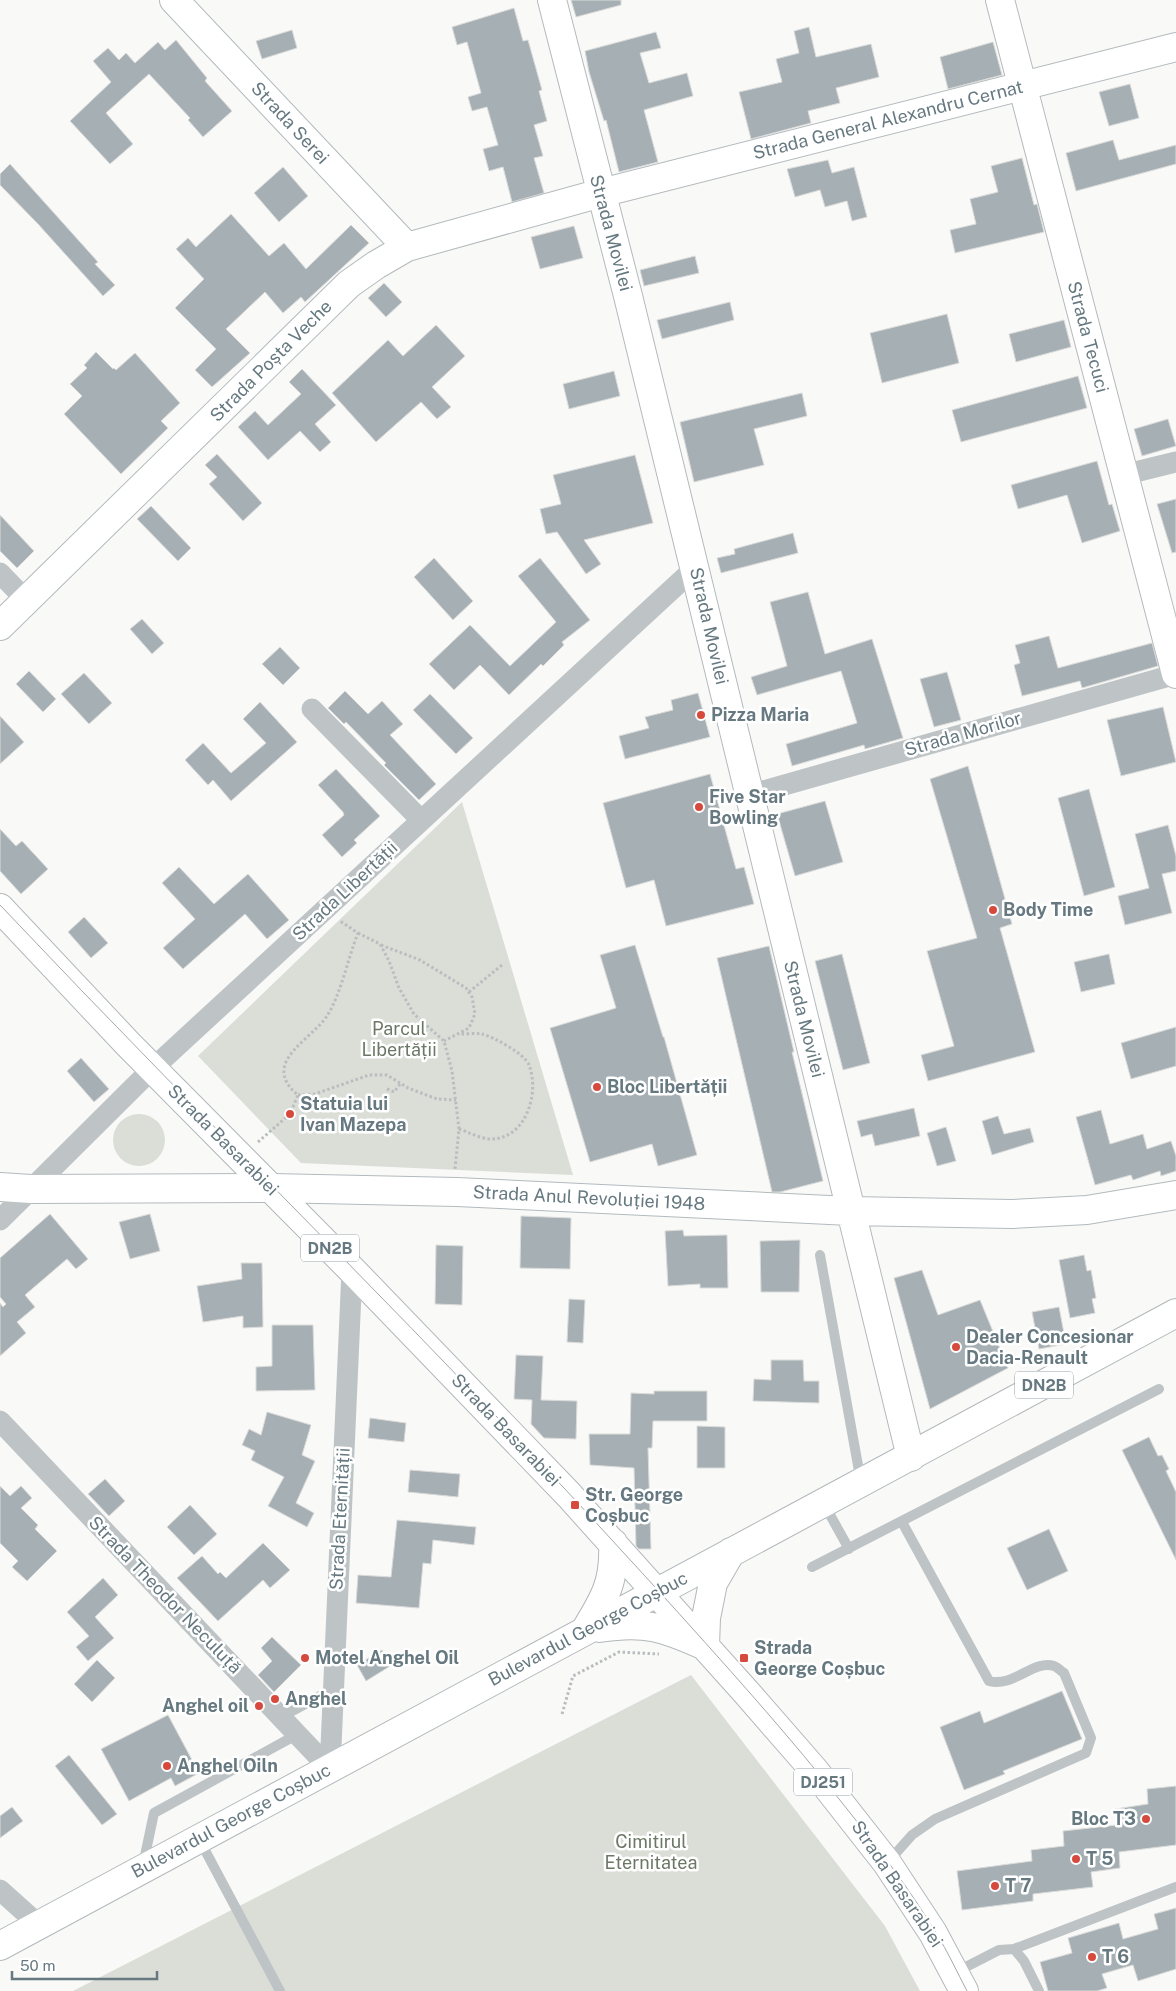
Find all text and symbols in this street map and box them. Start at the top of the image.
street label: Strada General Alexandru Cernat [751,76,1025,163]
street label: Strada Serei [247,77,334,168]
street label: Strada Movilei [586,172,637,293]
street label: Strada Tecuci [1064,279,1113,395]
street label: Strada Poșta Veche [205,295,336,426]
street label: Strada Movilei [686,565,733,686]
place label: Pizza Maria [711,704,809,725]
street label: Strada Morilor [902,707,1024,760]
marker: Pizza Maria [695,709,707,721]
place label: Five Star Bowling [709,786,786,828]
marker: Five Star Bowling [693,801,705,813]
street label: Strada Libertății [288,837,401,945]
place label: Body Time [1003,899,1093,920]
marker: Body Time [987,904,999,916]
street label: Strada Movilei [780,958,829,1079]
park label: Parcul Libertății [361,1018,437,1060]
place label: Bloc Libertății [607,1076,727,1097]
street label: Strada Basarabiei [164,1080,283,1199]
marker: Bloc Libertății [591,1081,603,1093]
place label: Statuia lui Ivan Mazepa [300,1093,406,1135]
marker: Statuia lui Ivan Mazepa [284,1108,296,1120]
street label: Strada Anul Revoluției 1948 [472,1181,706,1214]
road number: DN2B [301,1234,359,1262]
place label: Dealer Concesionar Dacia-Renault [966,1326,1134,1368]
marker: Dealer Concesionar Dacia-Renault [950,1341,962,1353]
street label: Strada Basarabiei [447,1369,565,1490]
road number: DN2B [1015,1372,1073,1398]
street label: Strada Eternității [325,1447,354,1591]
place label: Str. George Coșbuc [585,1484,683,1526]
marker: Str. George Coșbuc [569,1499,581,1511]
street label: Strada Theodor Neculuță [85,1512,246,1678]
street label: Bulevardul George Coșbuc [485,1567,691,1690]
place label: Strada George Coșbuc [754,1637,886,1679]
place label: Motel Anghel Oil [315,1647,459,1668]
marker: Motel Anghel Oil [299,1652,311,1664]
marker: Strada George Coșbuc [738,1652,750,1664]
place label: Anghel [285,1688,347,1709]
marker: Anghel [269,1693,281,1705]
place label: Anghel oil [162,1695,249,1716]
marker: Anghel oil [253,1700,265,1712]
place label: Anghel Oiln [177,1755,278,1776]
street label: Bulevardul George Coșbuc [128,1759,334,1882]
marker: Anghel Oiln [161,1760,173,1772]
road number: DJ251 [794,1768,852,1795]
place label: Bloc T3 [1071,1808,1136,1829]
marker: Bloc T3 [1140,1813,1152,1825]
street label: Strada Basarabiei [847,1817,947,1951]
park label: Cimitirul Eternitatea [605,1831,697,1873]
place label: T 5 [1086,1848,1113,1869]
marker: T 5 [1070,1853,1082,1865]
place label: T 7 [1005,1875,1031,1896]
marker: T 7 [989,1880,1001,1892]
place label: T 6 [1102,1946,1129,1967]
scale bar [12,1948,158,1980]
marker: T 6 [1086,1951,1098,1963]
text: 50 m [20,1957,55,1974]

